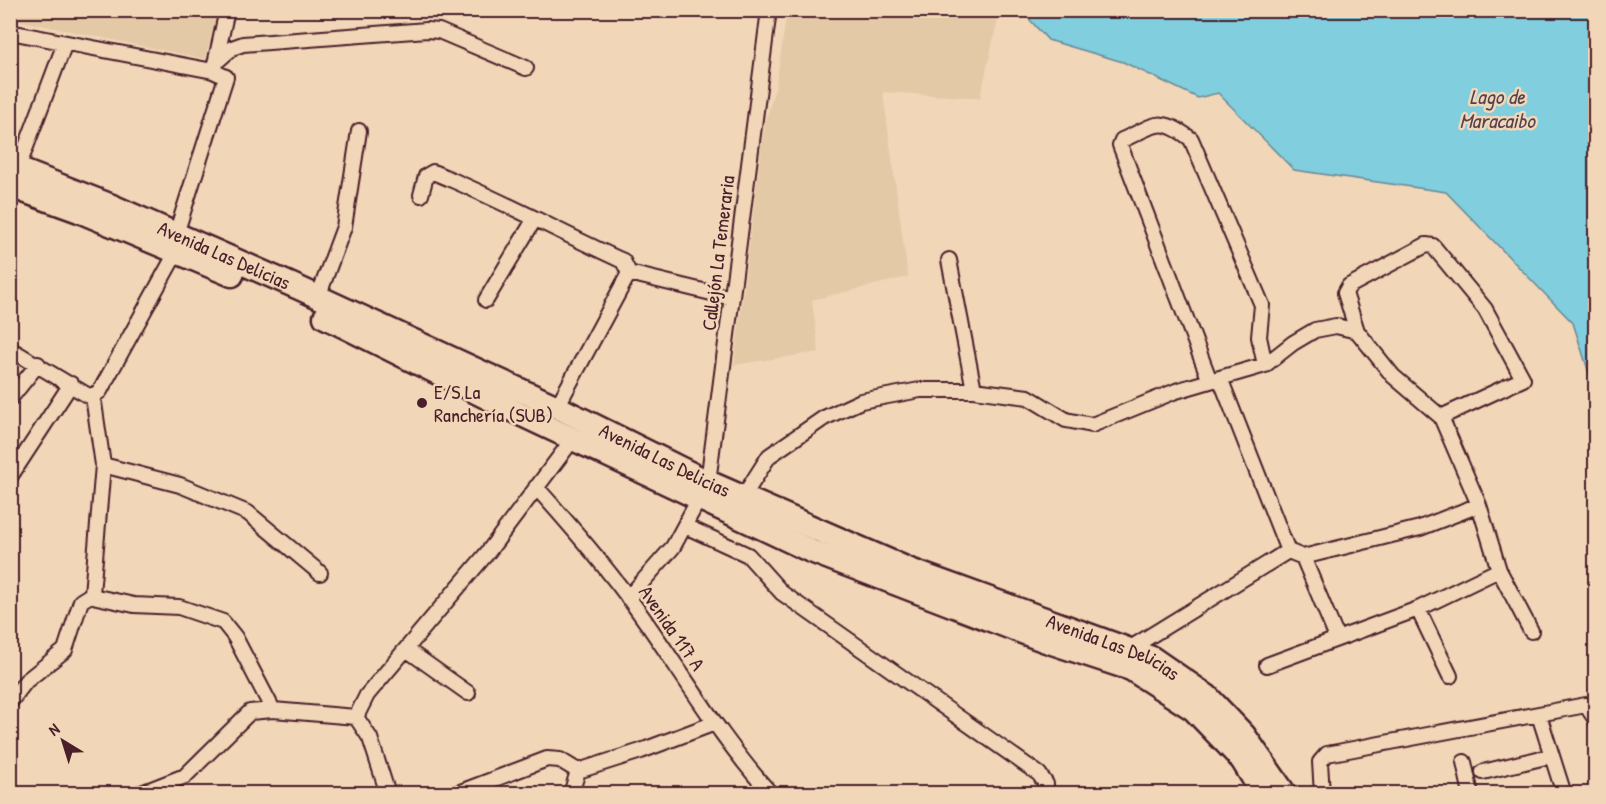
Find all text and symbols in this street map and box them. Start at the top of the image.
water label: Lago de Maracaibo [1459,82,1536,135]
street label: Callejón La Temeraria [695,174,740,332]
street label: Avenida Las Delicias [154,214,295,296]
place label: E/S La Ranchería (SUB) [434,378,553,428]
marker: E/S La Ranchería (SUB) [415,396,429,410]
street label: Avenida Las Delicias [595,416,735,503]
street label: Avenida 117 A [633,580,712,676]
street label: Avenida Las Delicias [1043,607,1186,686]
north arrow [33,711,93,771]
text: N [44,718,64,740]

